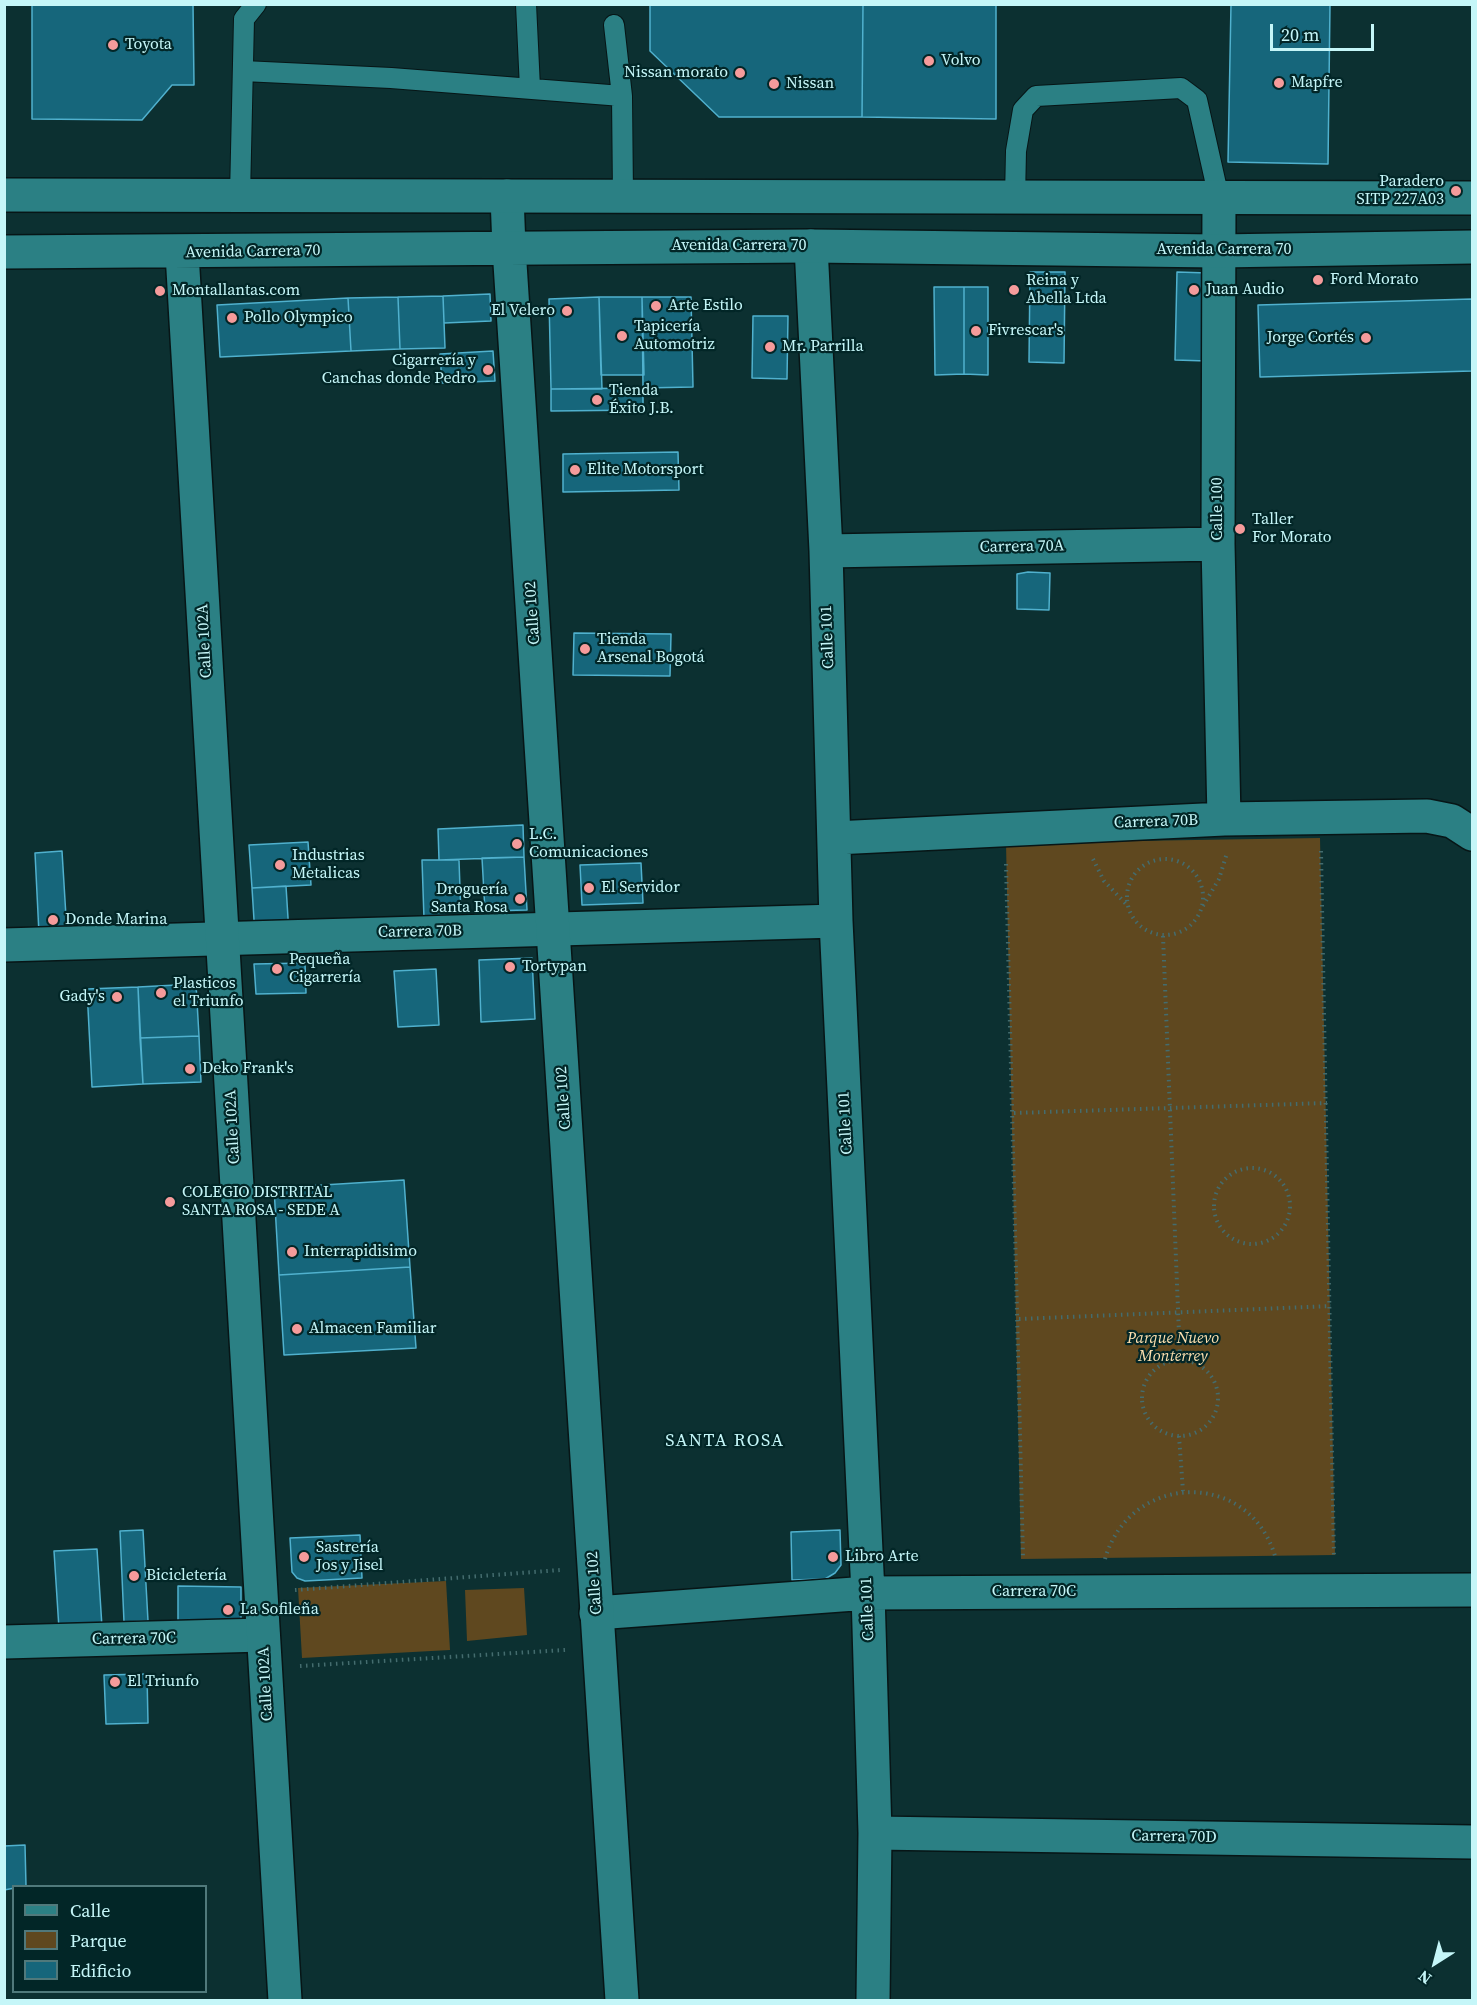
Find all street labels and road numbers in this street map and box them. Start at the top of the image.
street label: Avenida Carrera 70 [672,236,806,256]
street label: Avenida Carrera 70 [1157,240,1291,260]
street label: Avenida Carrera 70 [185,241,321,263]
street label: Calle 100 [1208,477,1228,541]
street label: Carrera 70A [979,537,1065,557]
street label: Calle 102 [521,581,545,645]
street label: Calle 102A [193,603,217,679]
street label: Calle 101 [817,605,839,669]
street label: Carrera 70B [1114,811,1198,833]
street label: Carrera 70B [378,922,462,942]
street label: Calle 102 [552,1066,576,1130]
street label: Calle 102A [221,1089,245,1165]
street label: Calle 101 [835,1091,857,1155]
street label: Calle 102 [583,1551,607,1615]
street label: Calle 101 [857,1577,879,1641]
street label: Carrera 70C [992,1582,1076,1602]
street label: Carrera 70C [92,1629,176,1649]
street label: Calle 102A [254,1646,278,1722]
street label: Carrera 70D [1131,1827,1217,1847]

